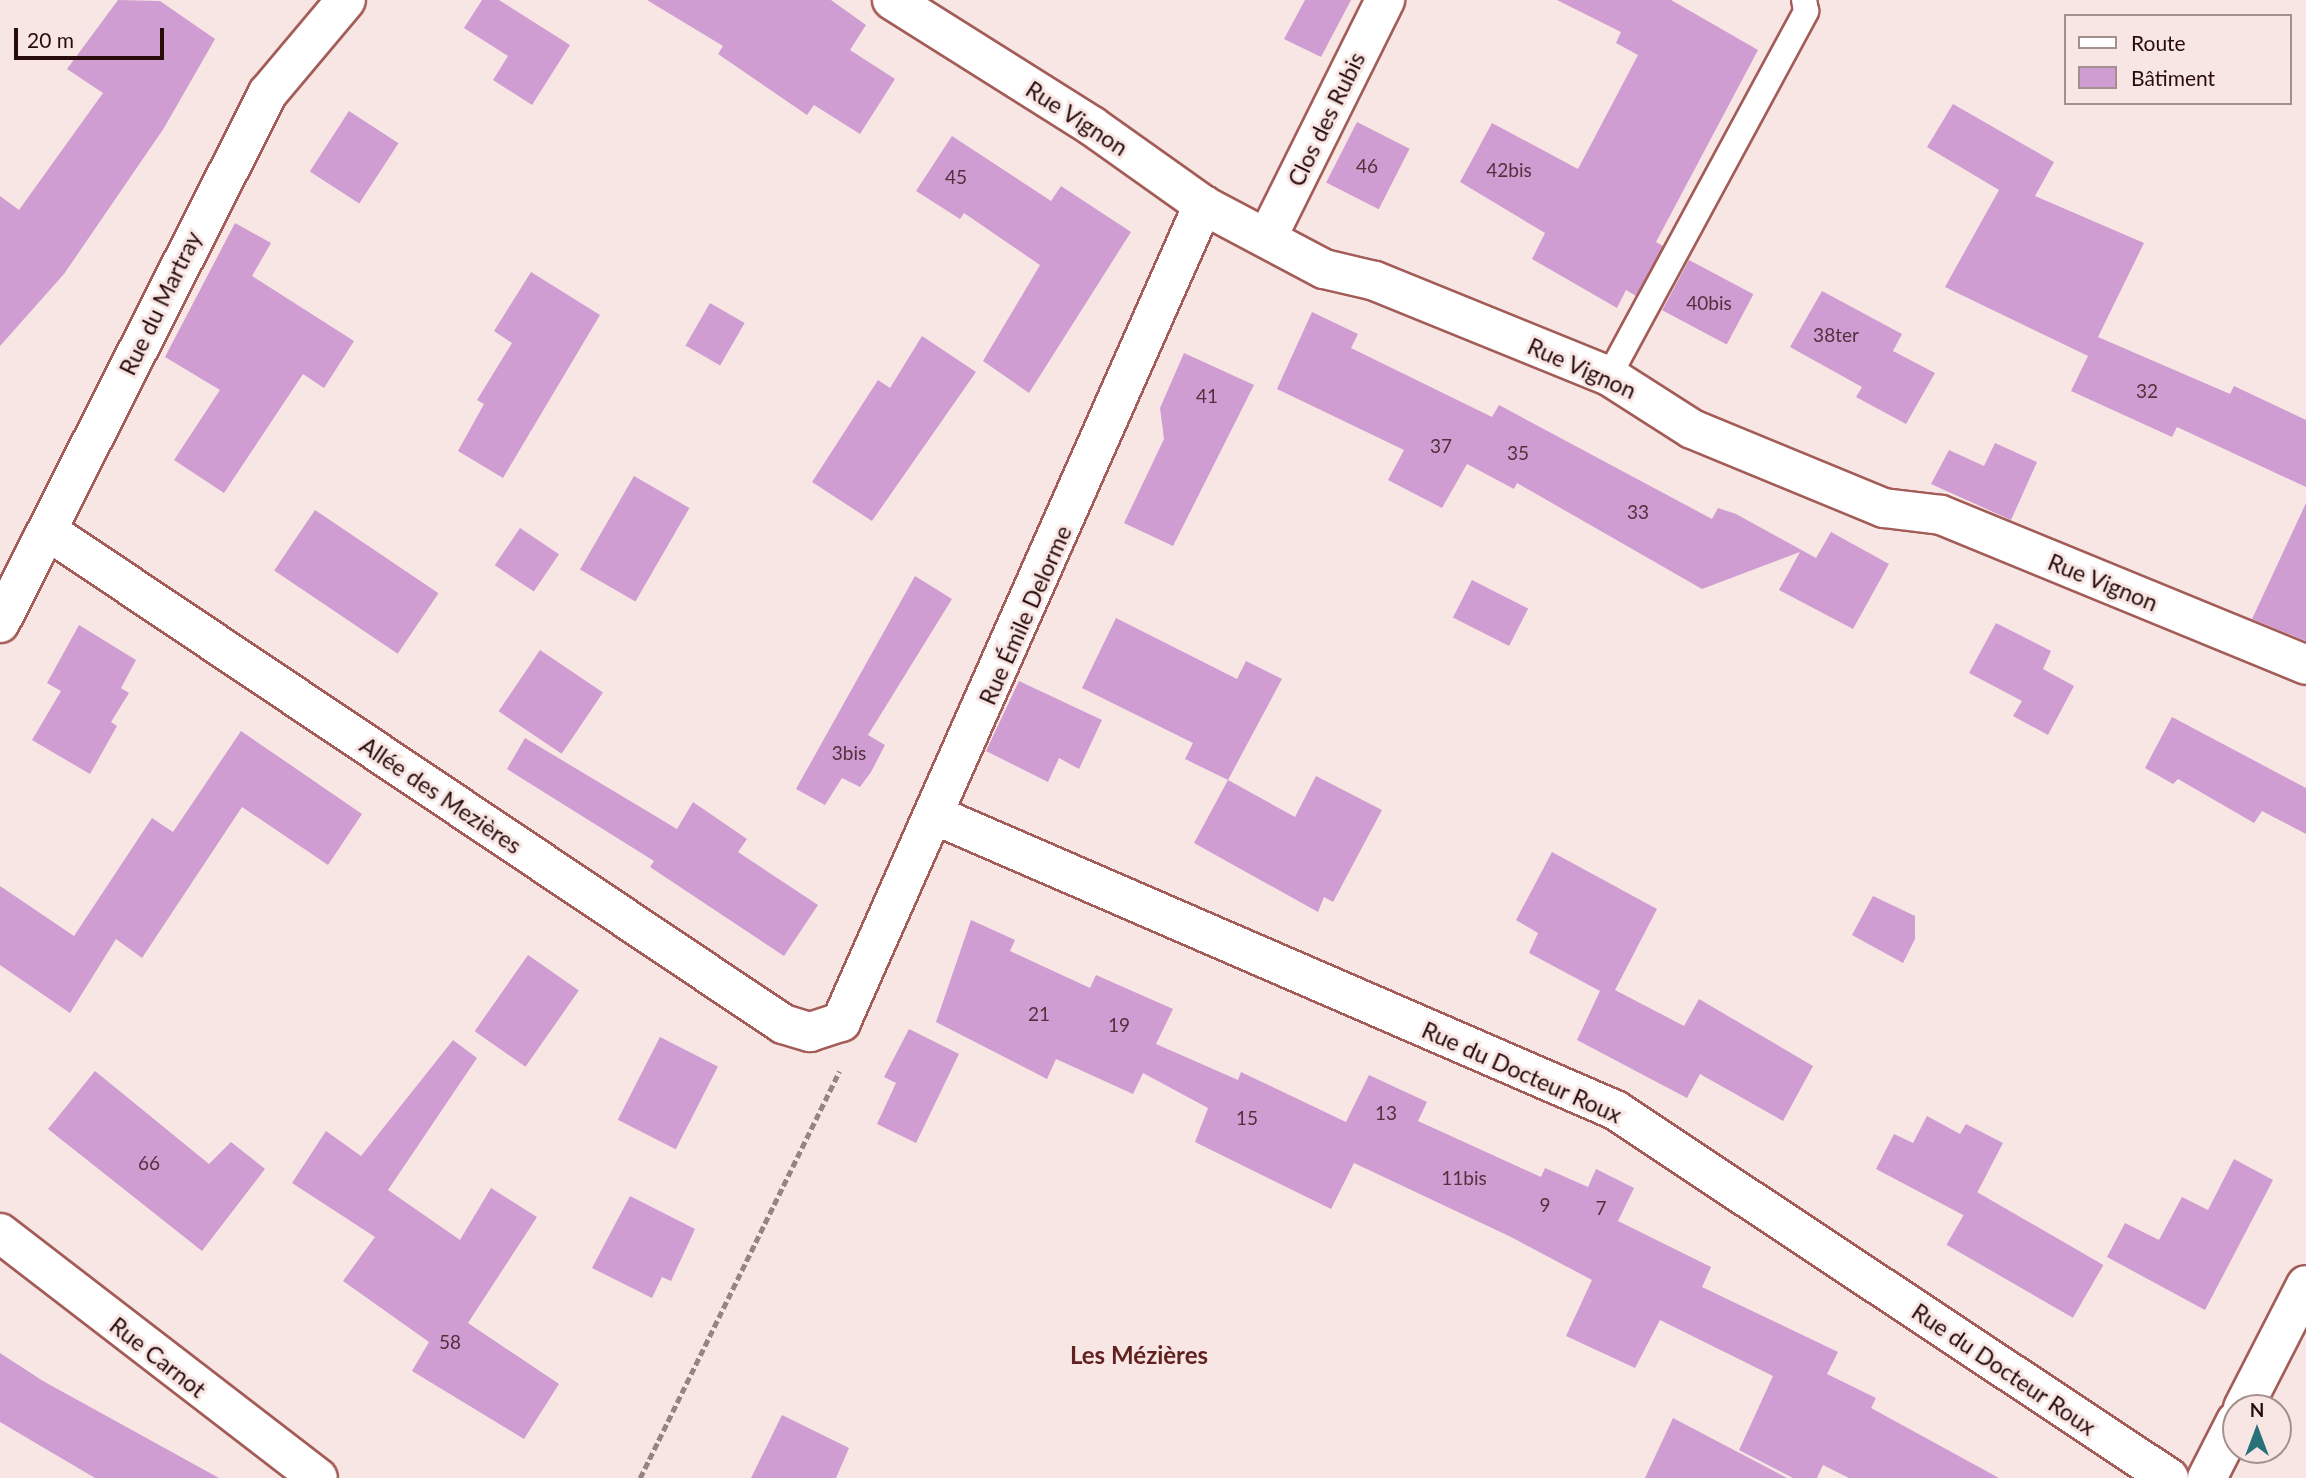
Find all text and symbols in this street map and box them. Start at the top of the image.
scale bar [18,14,168,58]
legend [2064,14,2292,105]
text: 20 m [27,27,74,52]
text: Route [2131,30,2186,55]
street label: Clos des Rubis [1282,47,1370,191]
text: Bâtiment [2131,65,2215,90]
street label: Rue Vignon [1021,75,1133,161]
house number: 46 [1356,155,1378,177]
house number: 42bis [1486,159,1532,181]
house number: 45 [945,166,967,188]
street label: Rue du Martray [113,227,207,379]
house number: 40bis [1686,292,1732,314]
house number: 38ter [1813,324,1859,346]
street label: Rue Vignon [1523,332,1641,404]
house number: 32 [2136,380,2158,402]
house number: 41 [1196,385,1218,407]
house number: 37 [1430,435,1452,457]
house number: 35 [1507,442,1529,464]
house number: 33 [1627,501,1649,523]
street label: Rue Émile Delorme [973,521,1077,709]
street label: Rue Vignon [2044,547,2162,617]
street label: Allée des Mezières [355,731,527,859]
house number: 3bis [832,742,866,764]
house number: 21 [1028,1003,1050,1025]
house number: 19 [1108,1014,1130,1036]
street label: Rue du Docteur Roux [1418,1015,1626,1129]
house number: 13 [1375,1102,1397,1124]
house number: 15 [1236,1107,1258,1129]
house number: 66 [138,1152,160,1174]
house number: 11bis [1441,1167,1487,1189]
house number: 9 [1539,1194,1551,1216]
house number: 7 [1595,1197,1607,1219]
street label: Rue du Docteur Roux [1907,1297,2101,1441]
street label: Rue Carnot [105,1311,211,1403]
house number: 58 [439,1331,461,1353]
district label: Les Mézières [1070,1341,1208,1369]
north arrow [2222,1394,2292,1464]
text: N [2250,1398,2264,1421]

